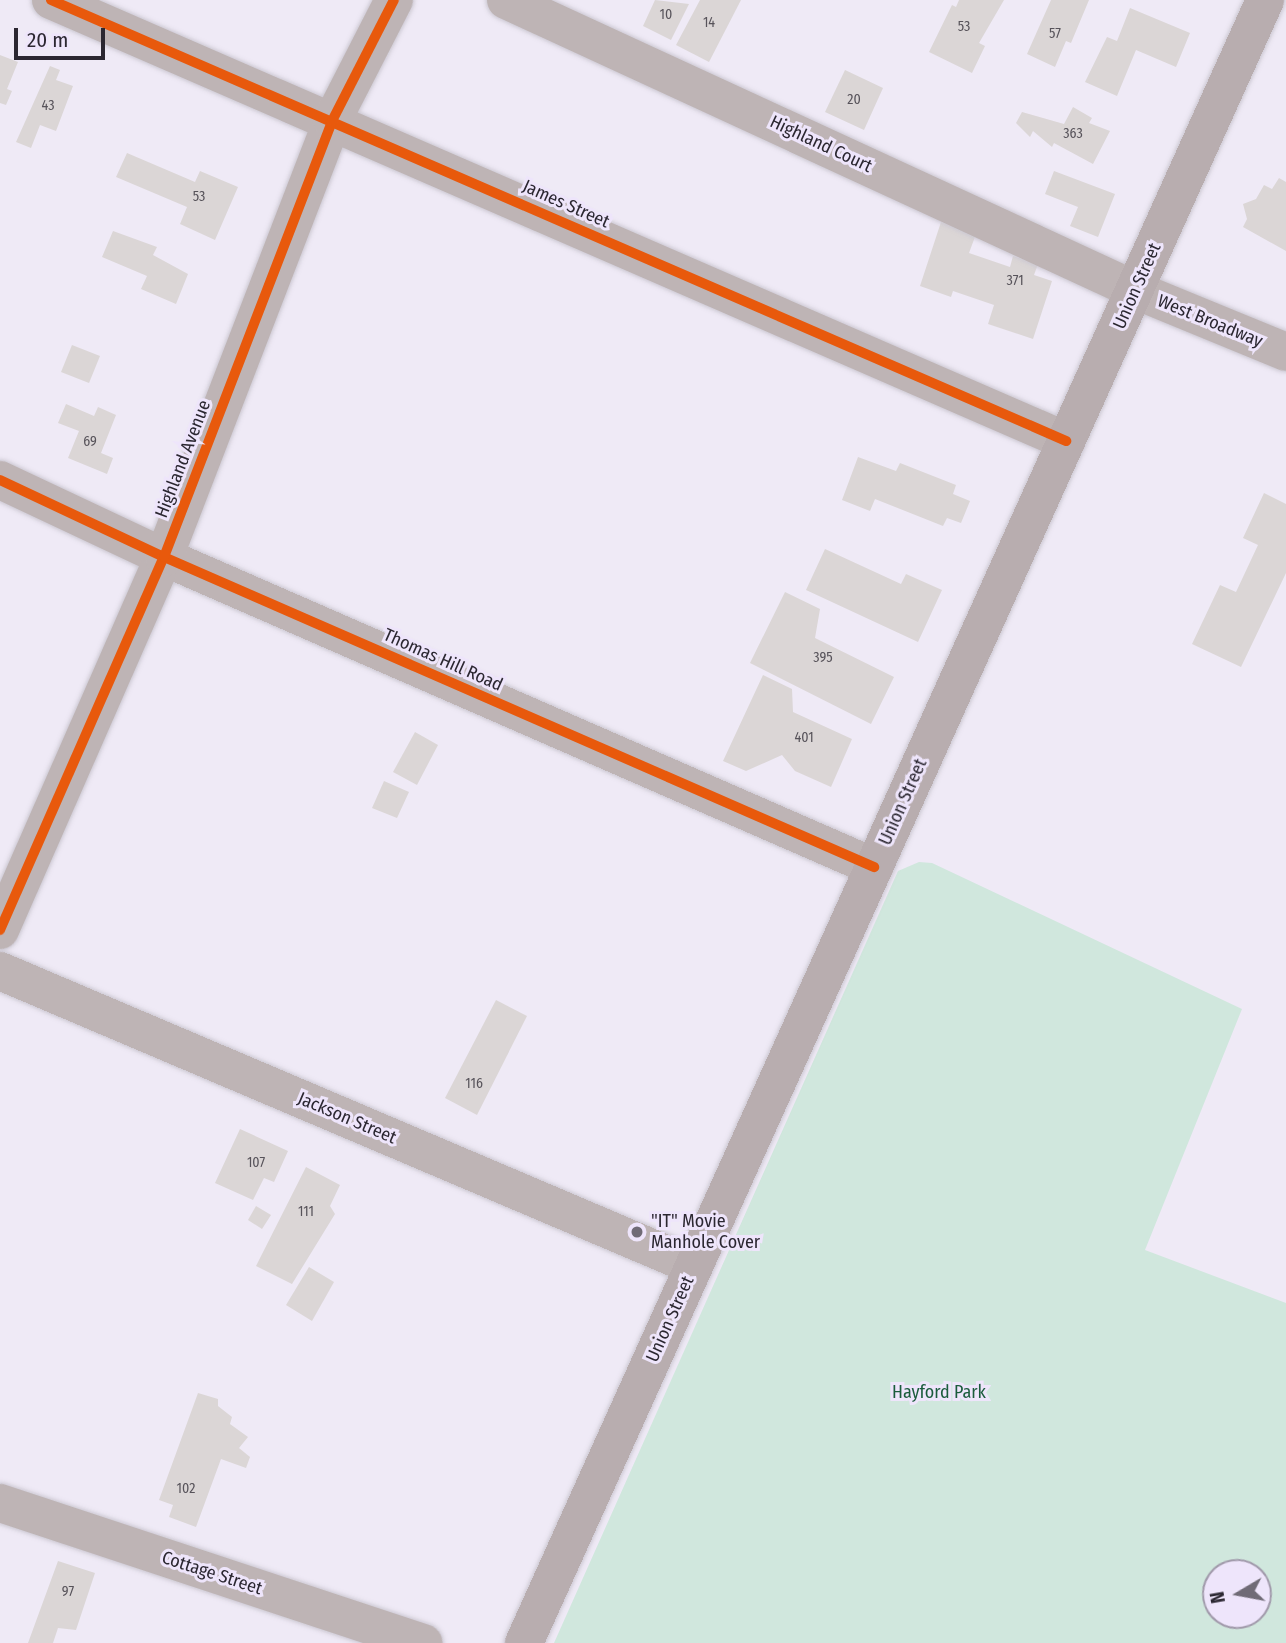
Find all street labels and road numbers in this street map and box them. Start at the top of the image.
street label: Highland Court [767,111,875,177]
street label: James Street [519,175,613,233]
street label: Union Street [1108,240,1166,332]
street label: West Broadway [1154,290,1266,352]
street label: Highland Avenue [151,397,215,521]
street label: Thomas Hill Road [380,624,506,696]
street label: Union Street [874,756,932,848]
street label: Jackson Street [295,1088,399,1148]
street label: Union Street [641,1273,699,1365]
street label: Cottage Street [159,1547,265,1599]

